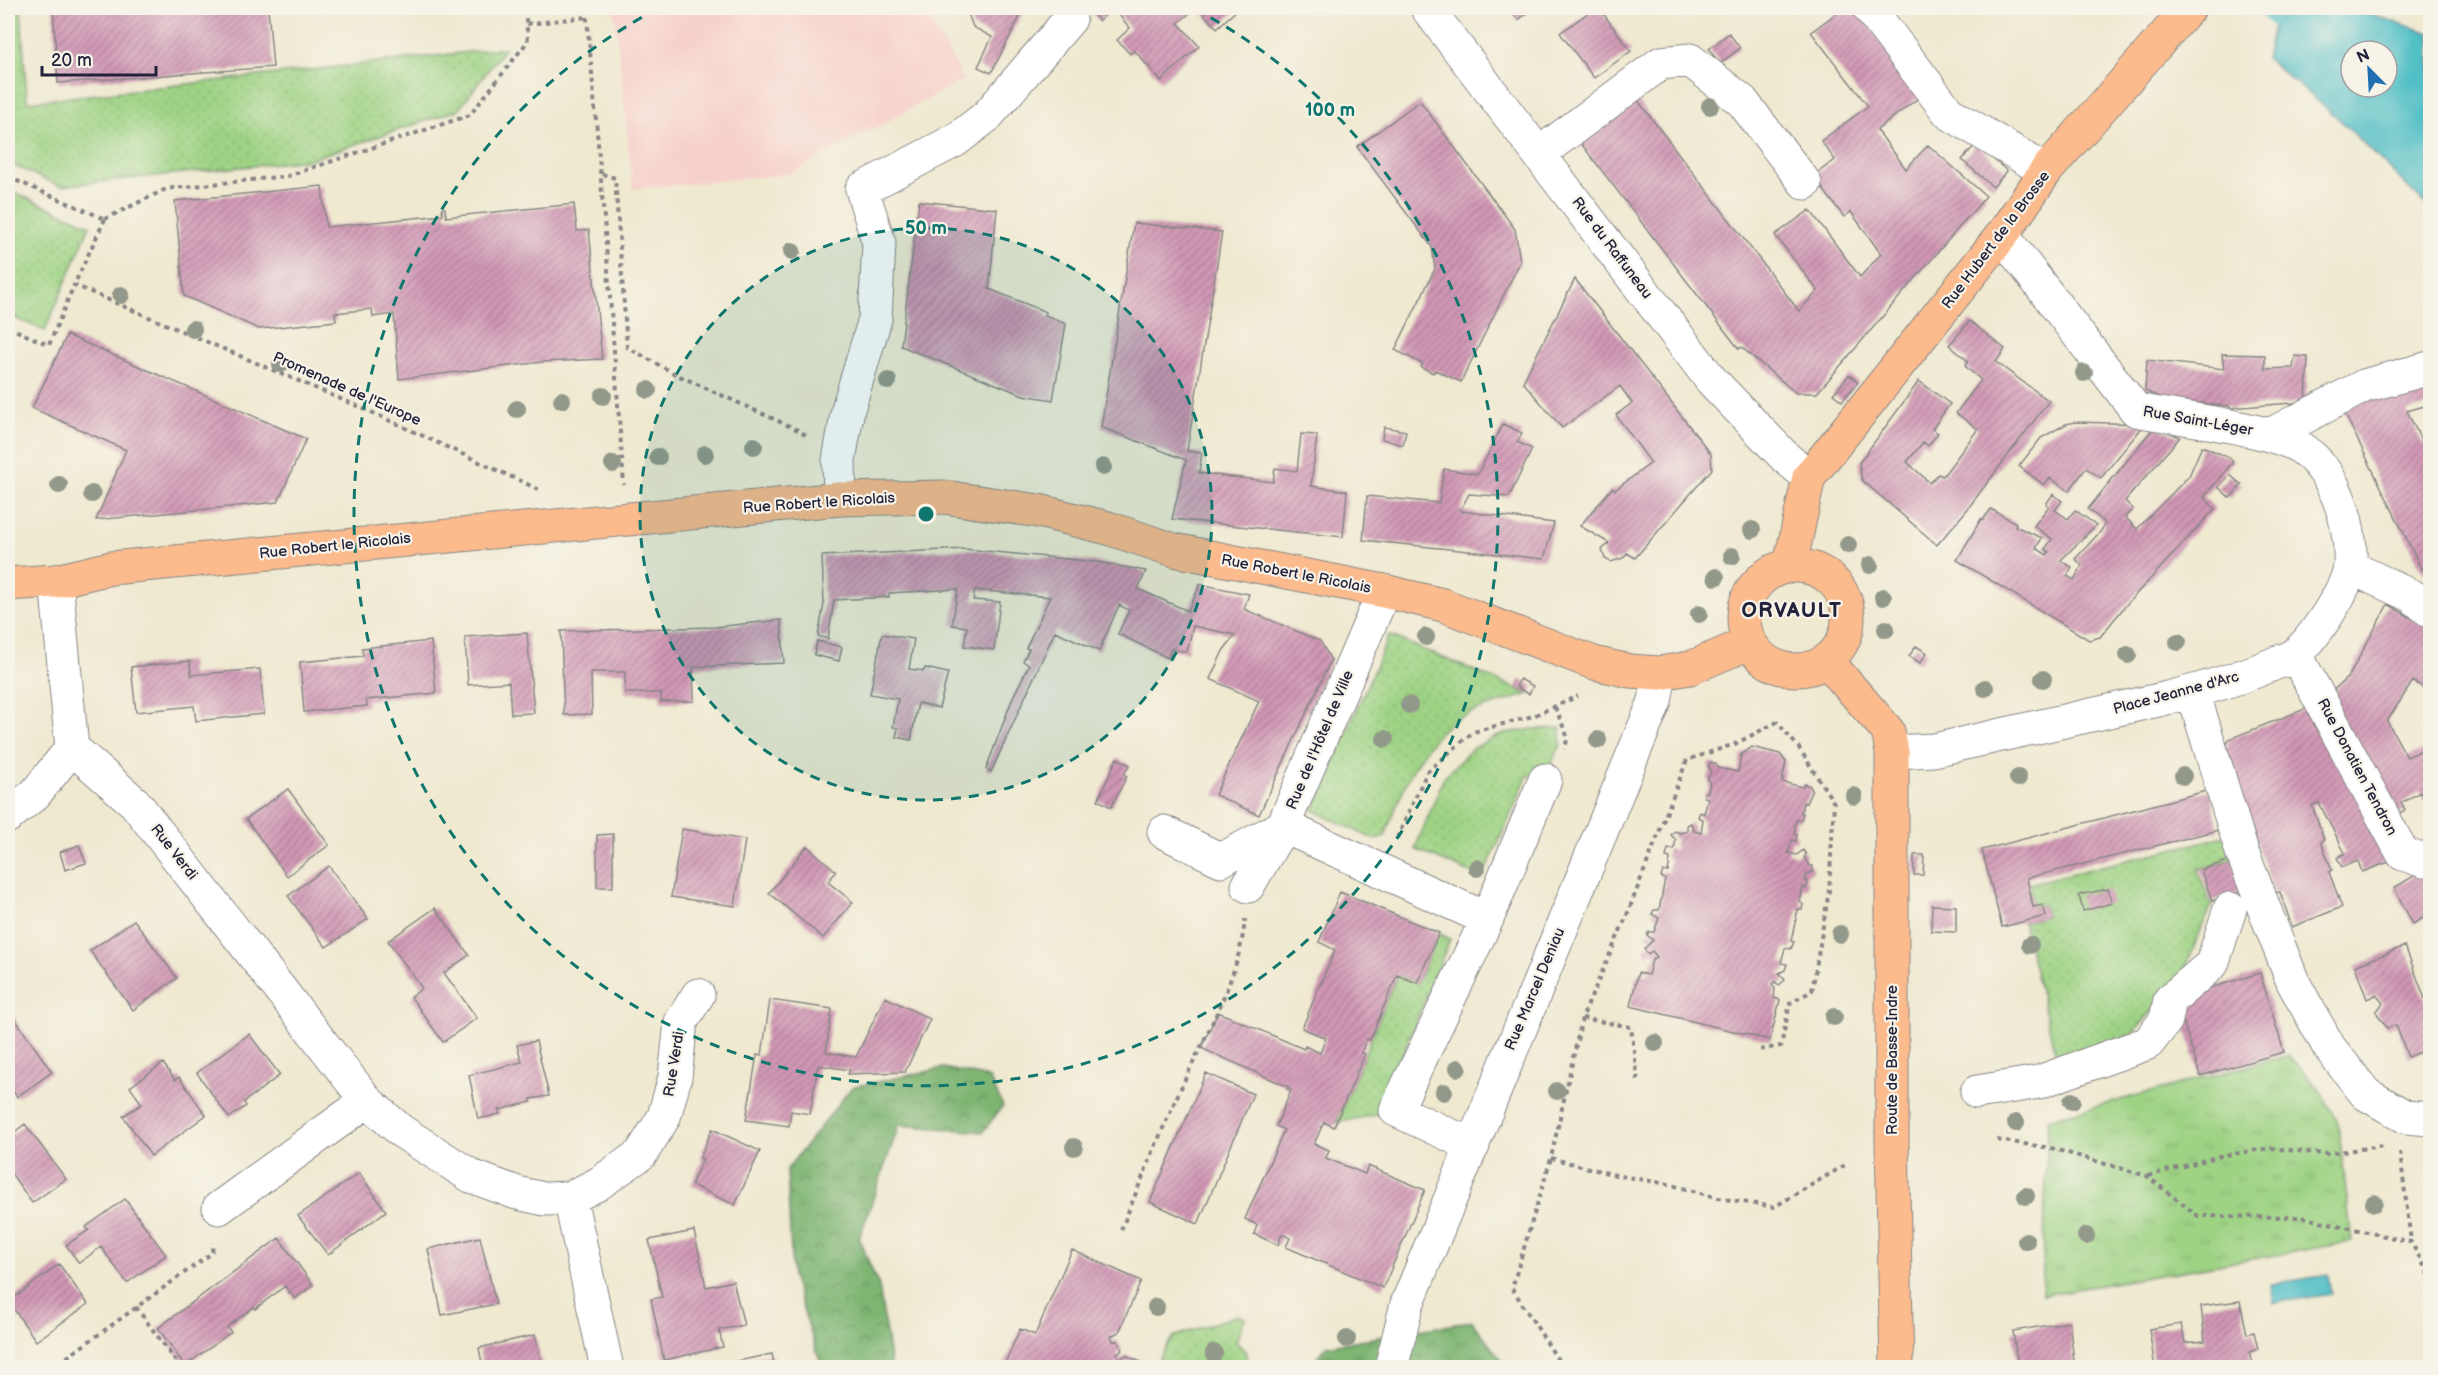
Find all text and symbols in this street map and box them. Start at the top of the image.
scale bar [42,39,156,77]
north arrow [2339,39,2399,99]
text: N [2354,46,2373,68]
text: 20 m [51,50,92,71]
text: 100 m [1305,100,1355,121]
street label: Rue Hubert de la Brosse [1938,167,2054,313]
street label: Rue du Raffuneau [1568,193,1656,303]
text: 50 m [905,218,947,239]
street label: Promenade de l'Europe [270,348,424,430]
street label: Rue Saint-Léger [2141,402,2255,440]
street label: Rue Robert le Ricolais [742,488,896,518]
centre of rings [916,504,936,524]
street label: Rue Robert le Ricolais [258,529,412,563]
street label: Rue Robert le Ricolais [1219,550,1373,598]
district label: ORVAULT [1741,598,1843,623]
street label: Place Jeanne d'Arc [2111,667,2241,719]
street label: Rue de l'Hôtel de Ville [1282,668,1358,812]
street label: Rue Donatien Tendron [2313,695,2401,839]
street label: Rue Verdi [146,820,202,884]
street label: Rue Marcel Deniau [1501,925,1569,1053]
street label: Route de Basse-Indre [1883,985,1902,1135]
street label: Rue Verdi [659,1030,689,1098]

